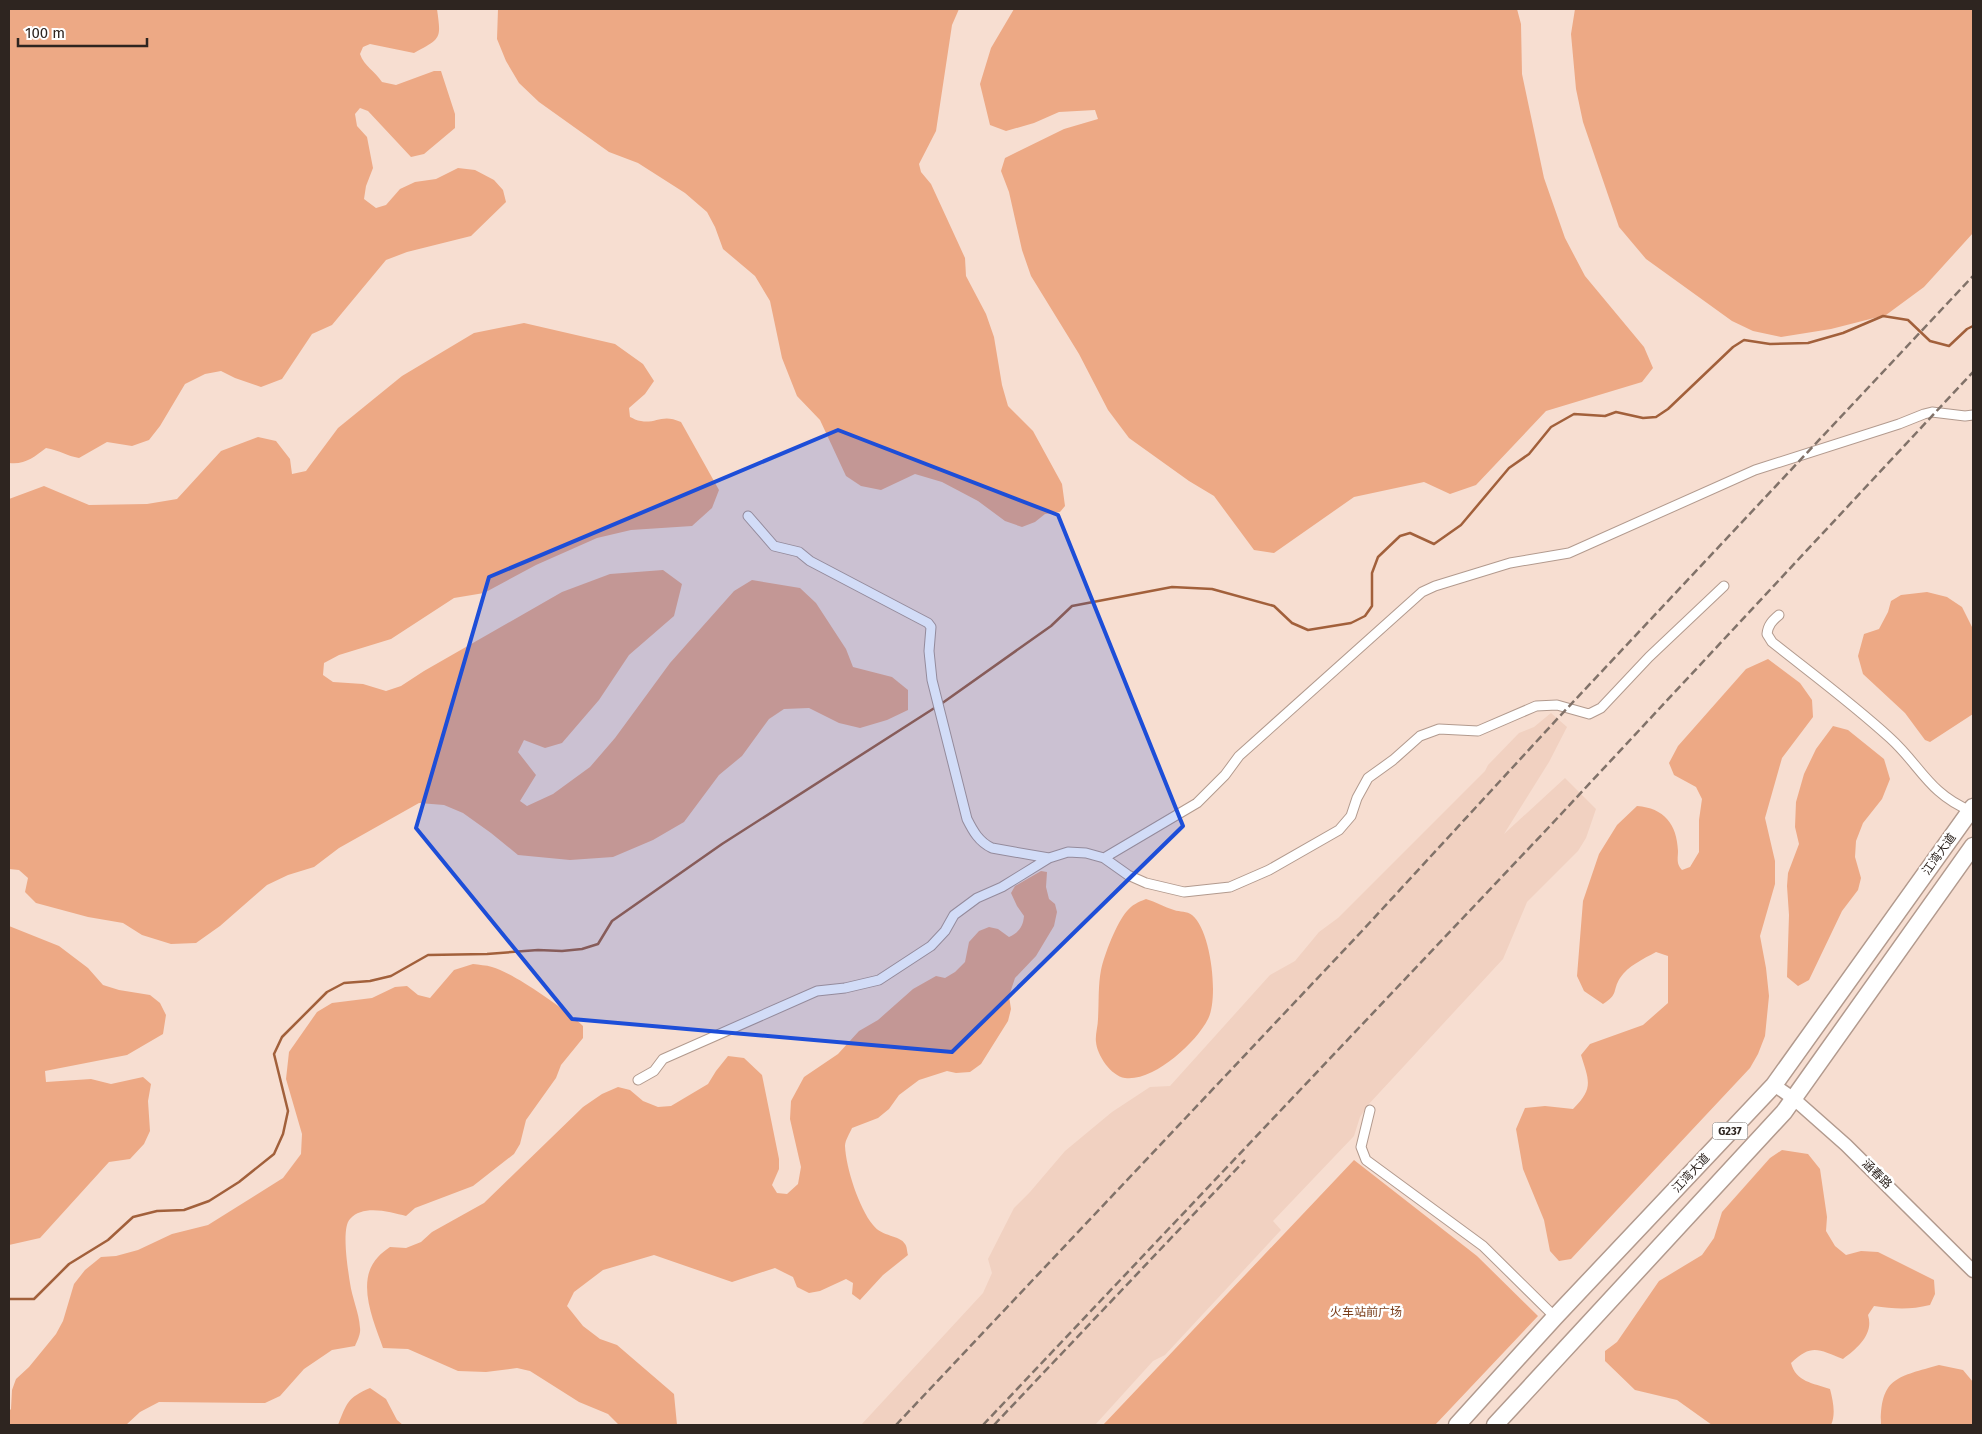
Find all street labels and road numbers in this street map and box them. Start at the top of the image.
street label: 江湾大道 [1919,830,1959,878]
road number: G237 [1712,1122,1748,1140]
street label: 江湾大道 [1670,1151,1712,1195]
street label: 涵春路 [1859,1156,1895,1192]

